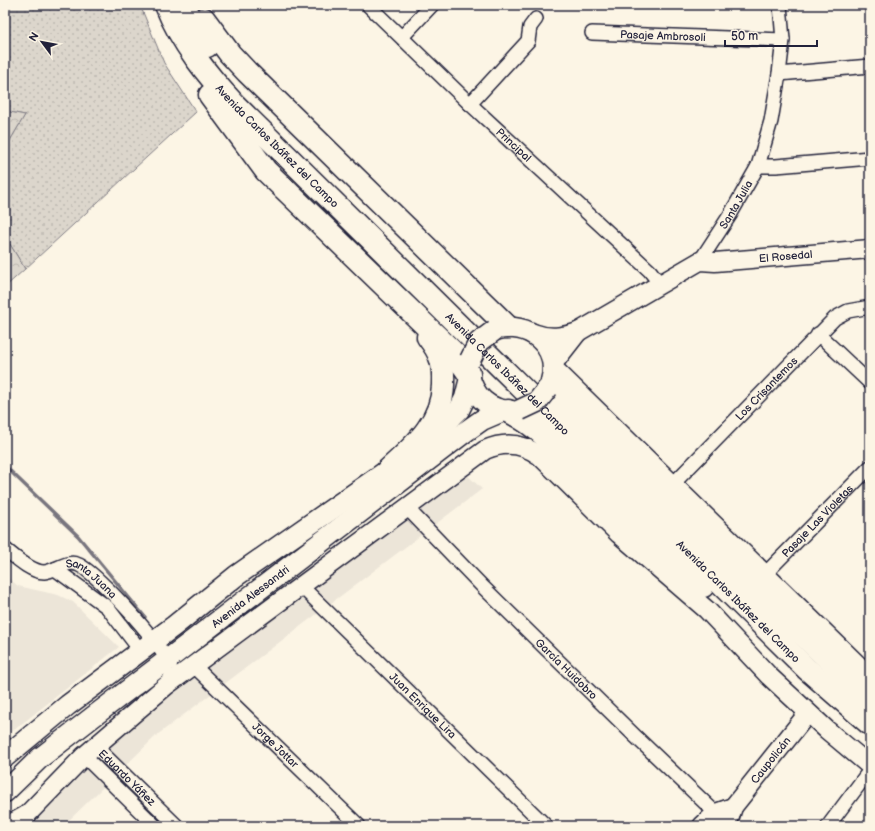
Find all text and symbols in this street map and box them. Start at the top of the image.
north arrow [22,22,62,62]
scale bar [725,22,817,48]
street label: Pasaje Ambrosoli [620,28,706,44]
text: 50 m [731,29,758,44]
text: N [26,30,42,44]
street label: Avenida Carlos Ibáñez del Campo [213,82,341,210]
street label: Principal [493,126,534,165]
street label: Santa Julia [717,178,755,231]
street label: El Rosedal [758,248,813,265]
street label: Avenida Carlos Ibáñez del Campo [443,310,572,438]
street label: Los Crisantemos [733,354,801,423]
street label: Pasaje Las Violetas [779,482,856,560]
street label: Avenida Carlos Ibáñez del Campo [673,538,803,665]
street label: Santa Juana [65,557,119,601]
street label: Avenida Alessandri [209,563,292,631]
street label: García Huidobro [533,636,600,702]
street label: Juan Enrique Lira [386,670,459,741]
street label: Jorge Jottar [249,720,302,771]
street label: Caupolicán [748,734,793,786]
street label: Eduardo Yáñez [96,747,159,809]

